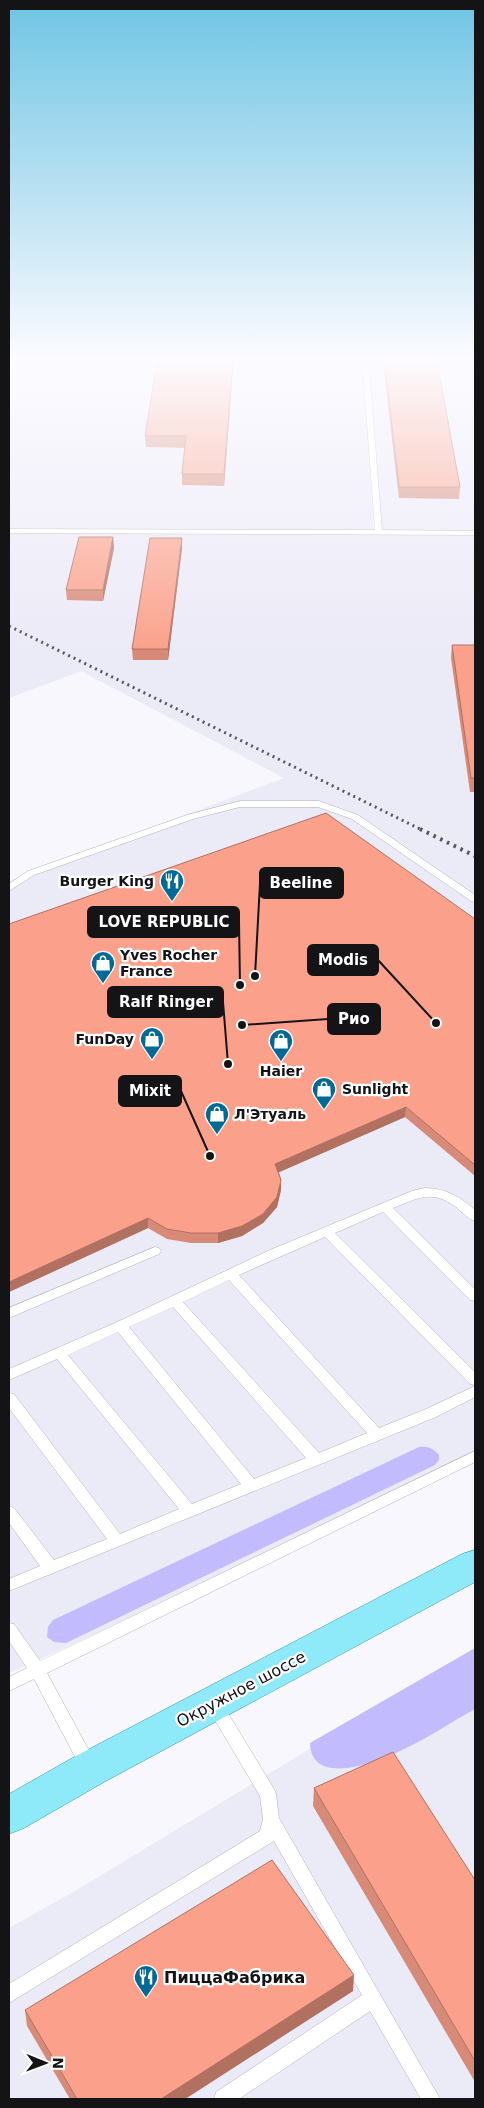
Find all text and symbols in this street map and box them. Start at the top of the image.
restaurant icon: Burger King [159,868,185,902]
callout: Beeline [260,868,343,898]
place label: Burger King [60,873,154,889]
text: Beeline [270,874,332,892]
callout: LOVE REPUBLIC [88,907,239,937]
text: LOVE REPUBLIC [98,913,230,931]
callout: Modis [308,945,378,975]
place label: Yves Rocher France [119,947,217,979]
shop icon: Yves Rocher France [90,950,116,984]
text: Modis [318,951,368,969]
callout: Ralf Ringer [108,987,223,1017]
text: Ralf Ringer [119,993,214,1011]
callout: Рио [328,1004,380,1034]
text: Рио [338,1010,370,1028]
shop icon: FunDay [139,1026,165,1060]
shop icon: Haier [268,1028,294,1062]
place label: FunDay [75,1031,134,1047]
place label: Haier [260,1063,302,1079]
callout: Mixit [119,1076,181,1106]
shop icon: Sunlight [311,1076,337,1110]
place label: Sunlight [342,1081,409,1097]
text: Mixit [129,1082,171,1100]
shop icon: Л'Этуаль [204,1101,230,1135]
place label: Л'Этуаль [234,1106,306,1122]
street label: Окружное шоссе [173,1647,309,1731]
restaurant icon: ПиццаФабрика [133,1964,159,1998]
place label: ПиццаФабрика [164,1968,305,1987]
north arrow [20,2038,70,2088]
text: N [50,2057,66,2069]

